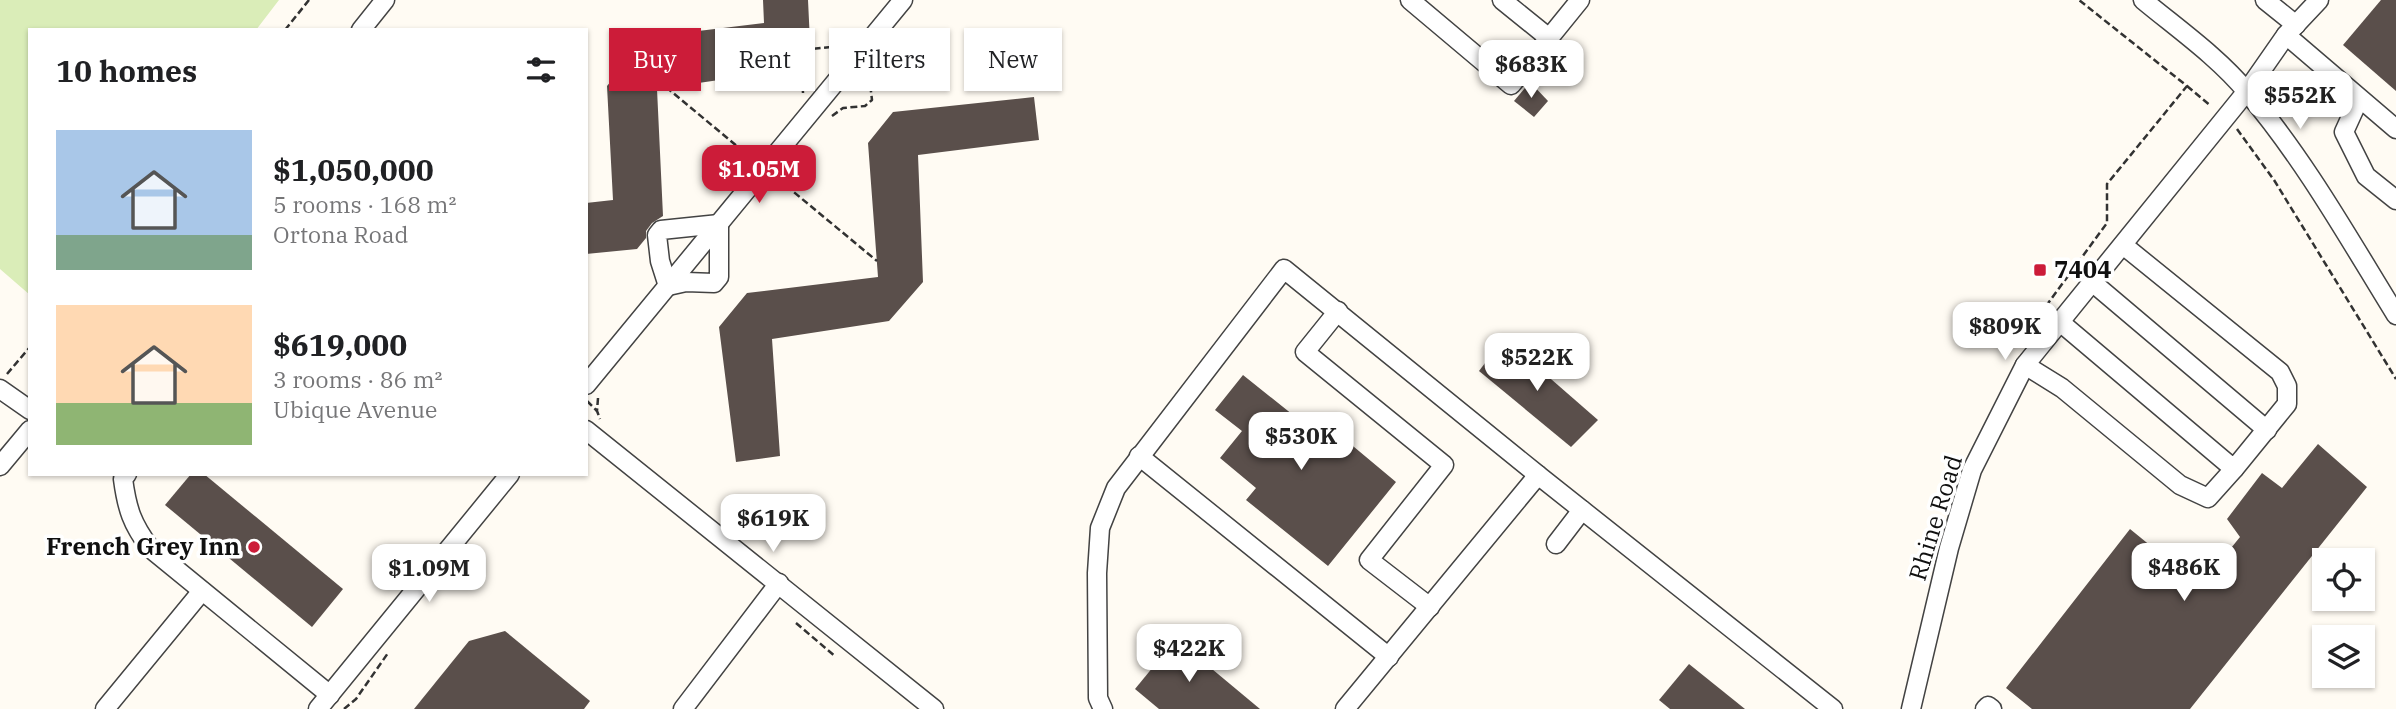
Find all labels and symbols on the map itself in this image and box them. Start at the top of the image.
pin: $683K [1482,41,1580,100]
pin: $552K [2251,72,2349,131]
pin: $1.05M [702,146,816,205]
place label: 7404 [2054,253,2112,285]
marker: 7404 [2032,262,2048,278]
pin: $809K [1956,302,2054,362]
pin: $522K [1488,334,1586,393]
pin: $530K [1252,412,1350,472]
street label: Rhine Road [1901,451,1969,584]
pin: $619K [724,494,822,554]
place label: French Grey Inn [46,530,240,562]
marker: French Grey Inn [246,539,262,555]
pin: $1.09M [372,544,486,604]
pin: $486K [2135,544,2233,603]
pin: $422K [1140,624,1238,684]

